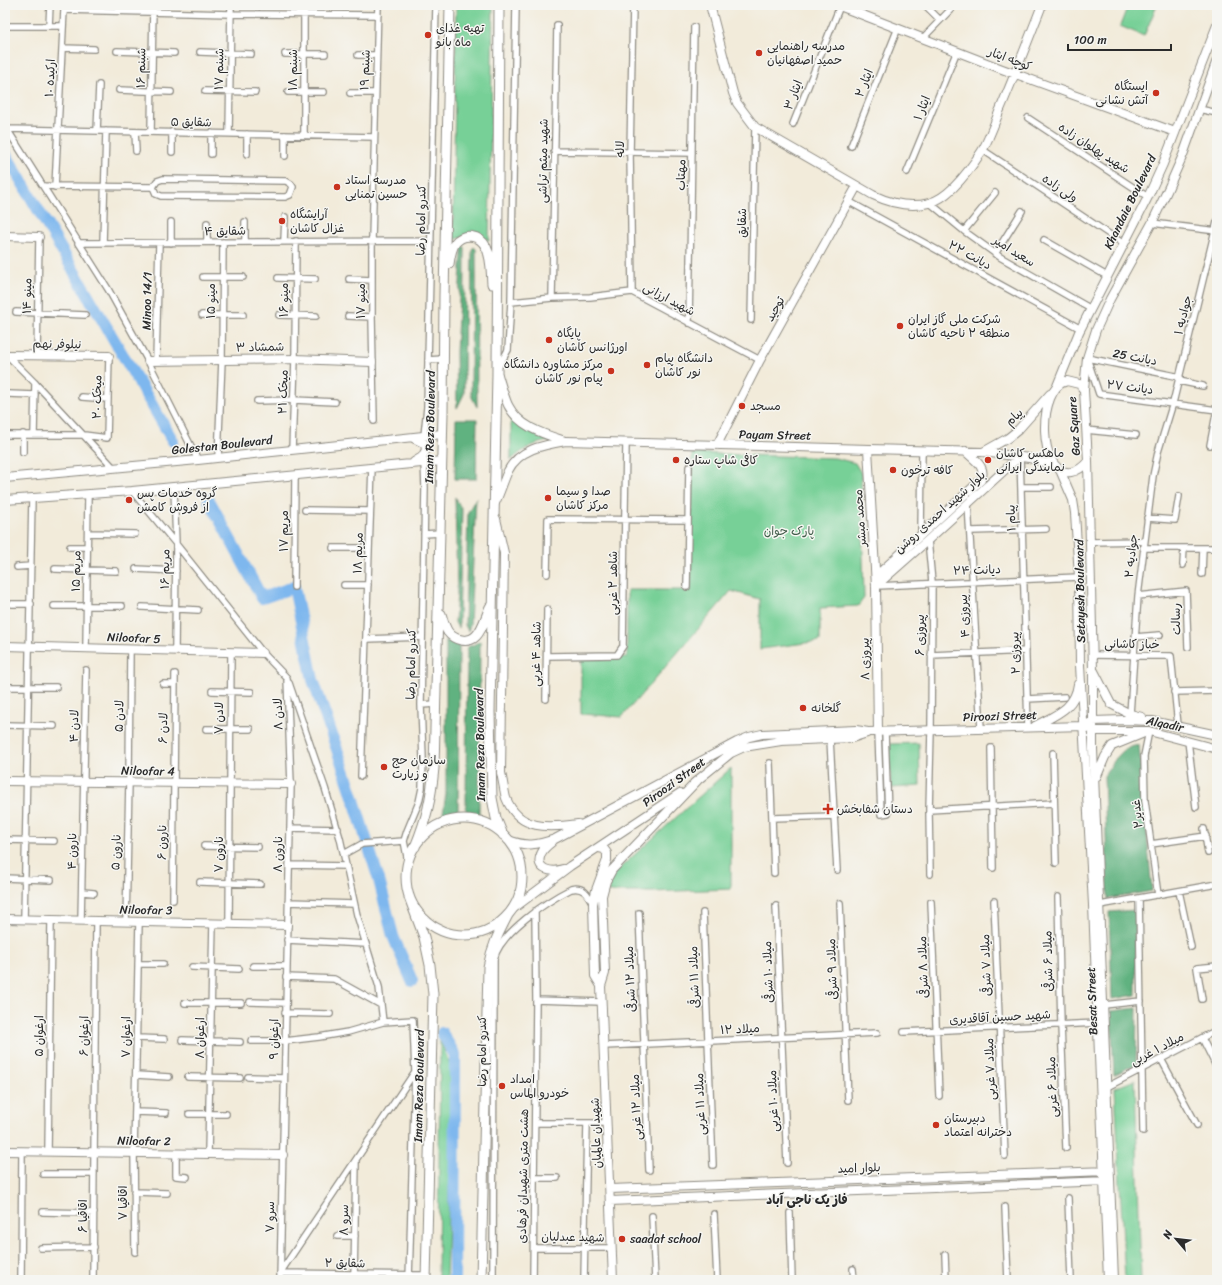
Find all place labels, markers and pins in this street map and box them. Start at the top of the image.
place label: تهیه غذای ماه بانو [435,17,485,53]
marker: تهیه غذای ماه بانو [423,30,433,40]
place label: مدرسه راهنمایی حمید اصفهانیان [767,35,845,71]
marker: مدرسه راهنمایی حمید اصفهانیان [754,48,764,58]
place label: ایستگاه آتش نشانی [1096,75,1149,111]
marker: ایستگاه آتش نشانی [1151,88,1161,98]
place label: مدرسه استاد حسین تمنایی [345,169,407,205]
marker: مدرسه استاد حسین تمنایی [332,182,342,192]
place label: آرایشگاه غزال کاشان [290,203,344,239]
marker: آرایشگاه غزال کاشان [277,216,287,226]
place label: شرکت ملی گاز ایران منطقه ۲ ناحیه کاشان [908,308,1010,344]
marker: شرکت ملی گاز ایران منطقه ۲ ناحیه کاشان [895,321,905,331]
place label: پایگاه اورژانس کاشان [557,322,628,358]
marker: پایگاه اورژانس کاشان [544,335,554,345]
place label: دانشگاه پیام نور کاشان [655,347,713,383]
place label: مرکز مشاوره دانشگاه پیام نور کاشان [504,353,603,389]
marker: دانشگاه پیام نور کاشان [642,360,652,370]
marker: مرکز مشاوره دانشگاه پیام نور کاشان [606,366,616,376]
place label: مسجد [750,395,781,417]
marker: مسجد [737,401,747,411]
place label: ماهکس کاشان نمایندگی ایرانی [996,442,1065,478]
place label: کافی شاپ ستاره [684,449,758,471]
marker: کافی شاپ ستاره [671,455,681,465]
marker: ماهکس کاشان نمایندگی ایرانی [983,455,993,465]
place label: کافه ترخون [901,459,953,481]
marker: کافه ترخون [888,465,898,475]
place label: صدا و سیما مرکز کاشان [556,480,611,516]
place label: گروه خدمات پس از فروش کامش [137,482,218,518]
marker: صدا و سیما مرکز کاشان [543,493,553,503]
marker: گروه خدمات پس از فروش کامش [124,495,134,505]
place label: گلخانه [811,697,841,719]
marker: گلخانه [798,703,808,713]
place label: سازمان حج و زیارت [392,749,446,785]
marker: سازمان حج و زیارت [379,762,389,772]
place label: دستان شفابخش [837,798,913,820]
marker: دستان شفابخش [822,803,834,815]
place label: امداد خودرو الماس [510,1068,569,1104]
marker: امداد خودرو الماس [497,1081,507,1091]
place label: دبیرستان دخترانه اعتماد [944,1107,1012,1143]
marker: دبیرستان دخترانه اعتماد [931,1120,941,1130]
place label: saadat school [629,1228,702,1250]
marker: saadat school [617,1234,627,1244]

